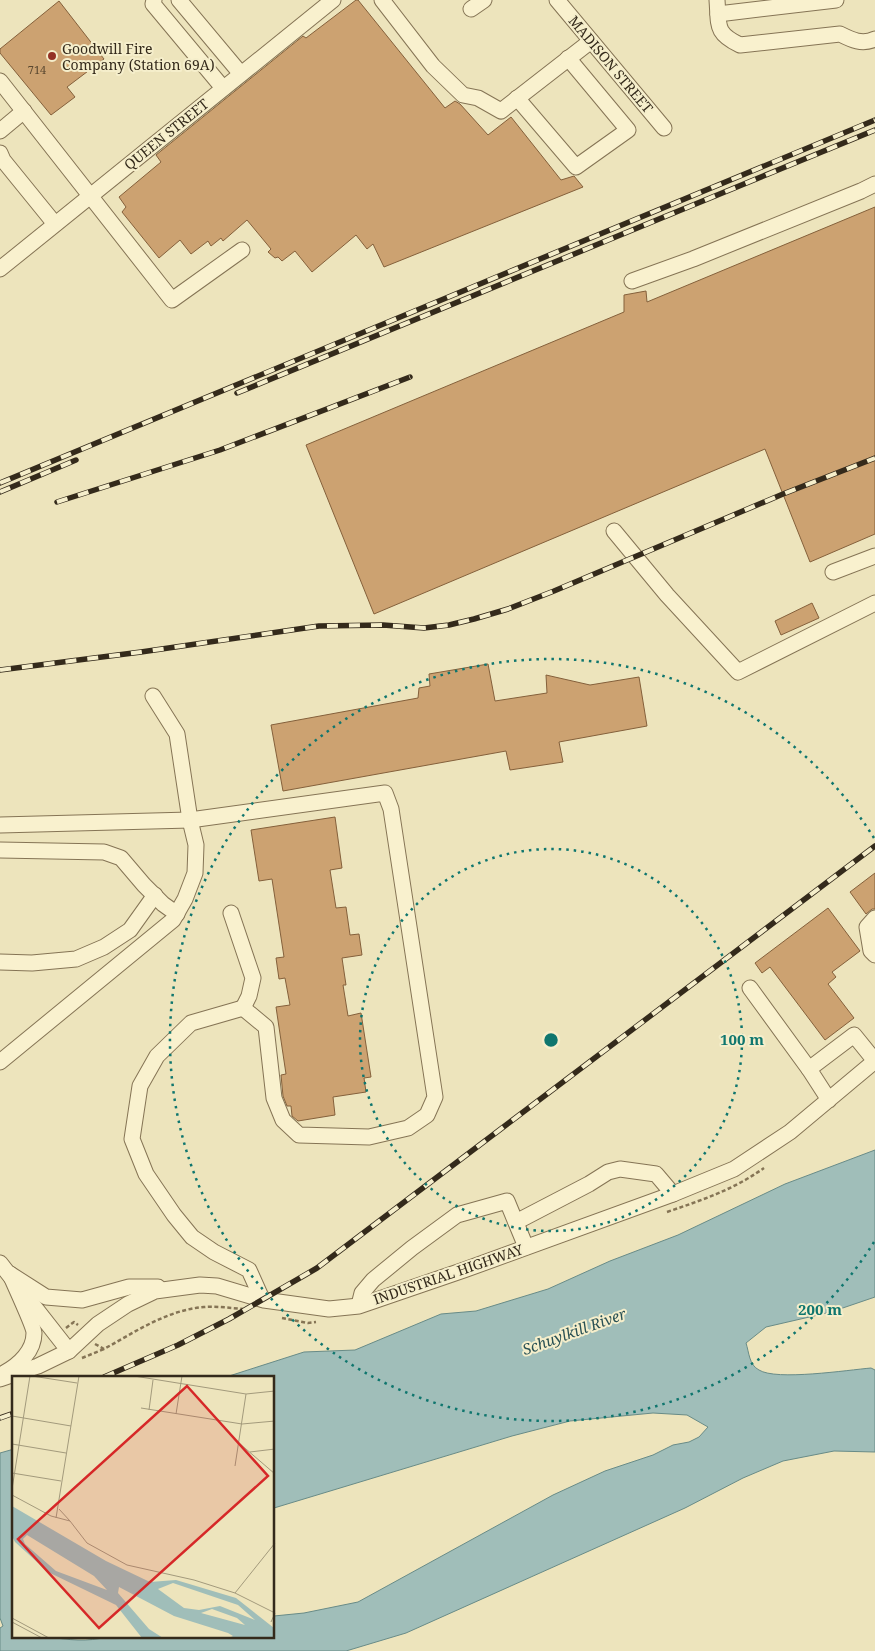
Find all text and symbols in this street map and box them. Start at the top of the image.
street label: MADISON STREET [565,11,658,117]
place label: Goodwill Fire Company (Station 69A) [62,39,215,74]
marker: Goodwill Fire Company (Station 69A) [46,50,58,62]
house number: 714 [28,62,46,77]
street label: QUEEN STREET [120,94,212,174]
text: 100 m [720,1029,764,1049]
centre of rings [542,1031,560,1049]
street label: INDUSTRIAL HIGHWAY [371,1239,526,1309]
text: 200 m [798,1299,842,1319]
water label: Schuylkill River [519,1303,630,1359]
inset map [12,1376,275,1638]

